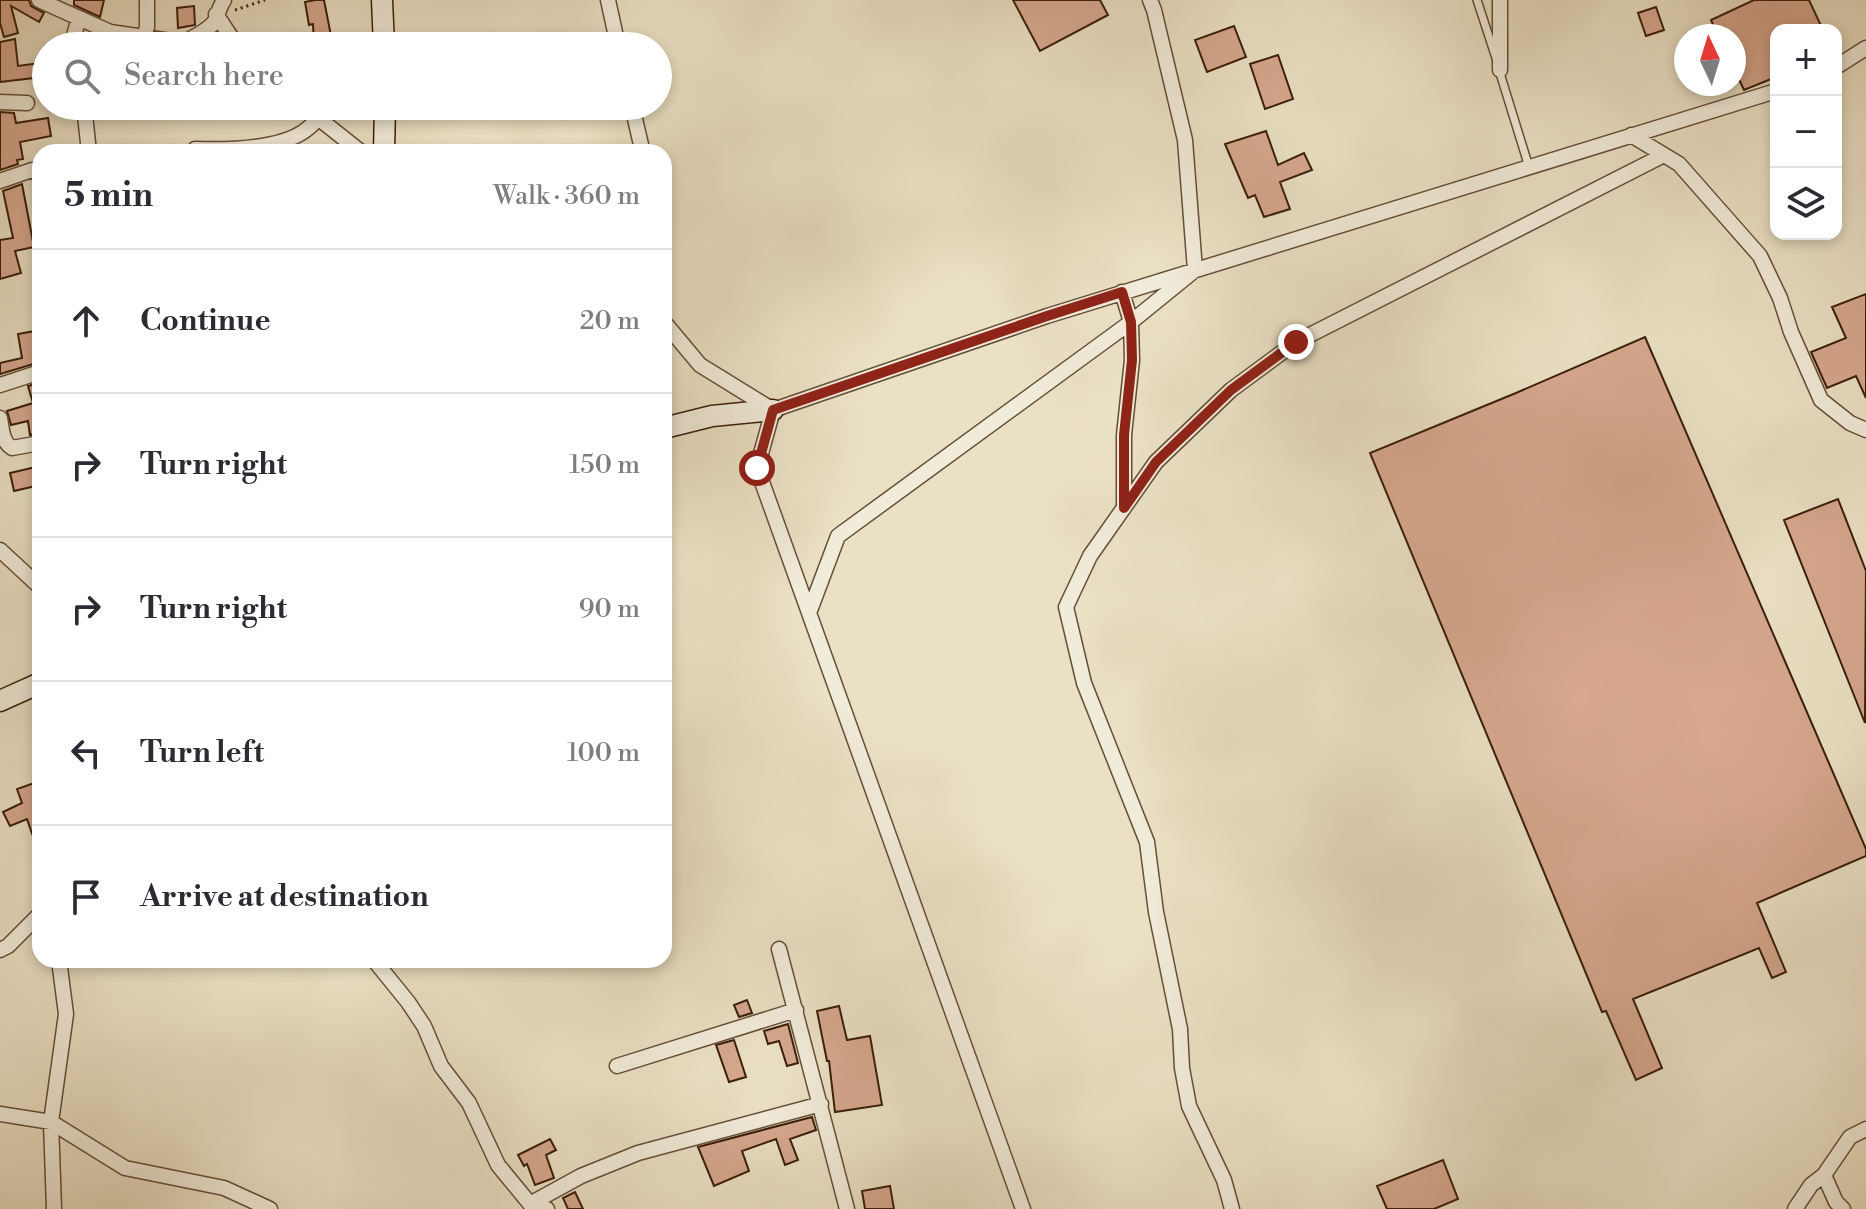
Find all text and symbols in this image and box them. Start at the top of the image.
north arrow [1674,24,1746,96]
map controls [1770,24,1842,240]
button: + [1770,24,1842,96]
search box [32,32,672,120]
icon: search [60,54,104,98]
text: Search here [124,57,284,95]
button: − [1770,96,1842,168]
button: layers [1770,168,1842,240]
text: 5 min [64,175,153,217]
text: Walk · 360 m [493,180,640,212]
icon: ahead [64,299,108,343]
text: Continue [140,302,271,340]
text: 20 m [580,305,640,337]
route end [1278,324,1314,360]
icon: right [64,443,108,487]
text: Turn right [140,446,287,484]
text: 150 m [569,449,640,481]
route start [739,450,775,486]
icon: right [64,587,108,631]
text: Turn right [140,590,287,628]
text: 90 m [579,593,640,625]
icon: left [64,731,108,775]
text: Turn left [140,734,264,772]
text: 100 m [567,737,640,769]
icon: arrive [64,875,108,919]
text: Arrive at destination [140,878,429,916]

